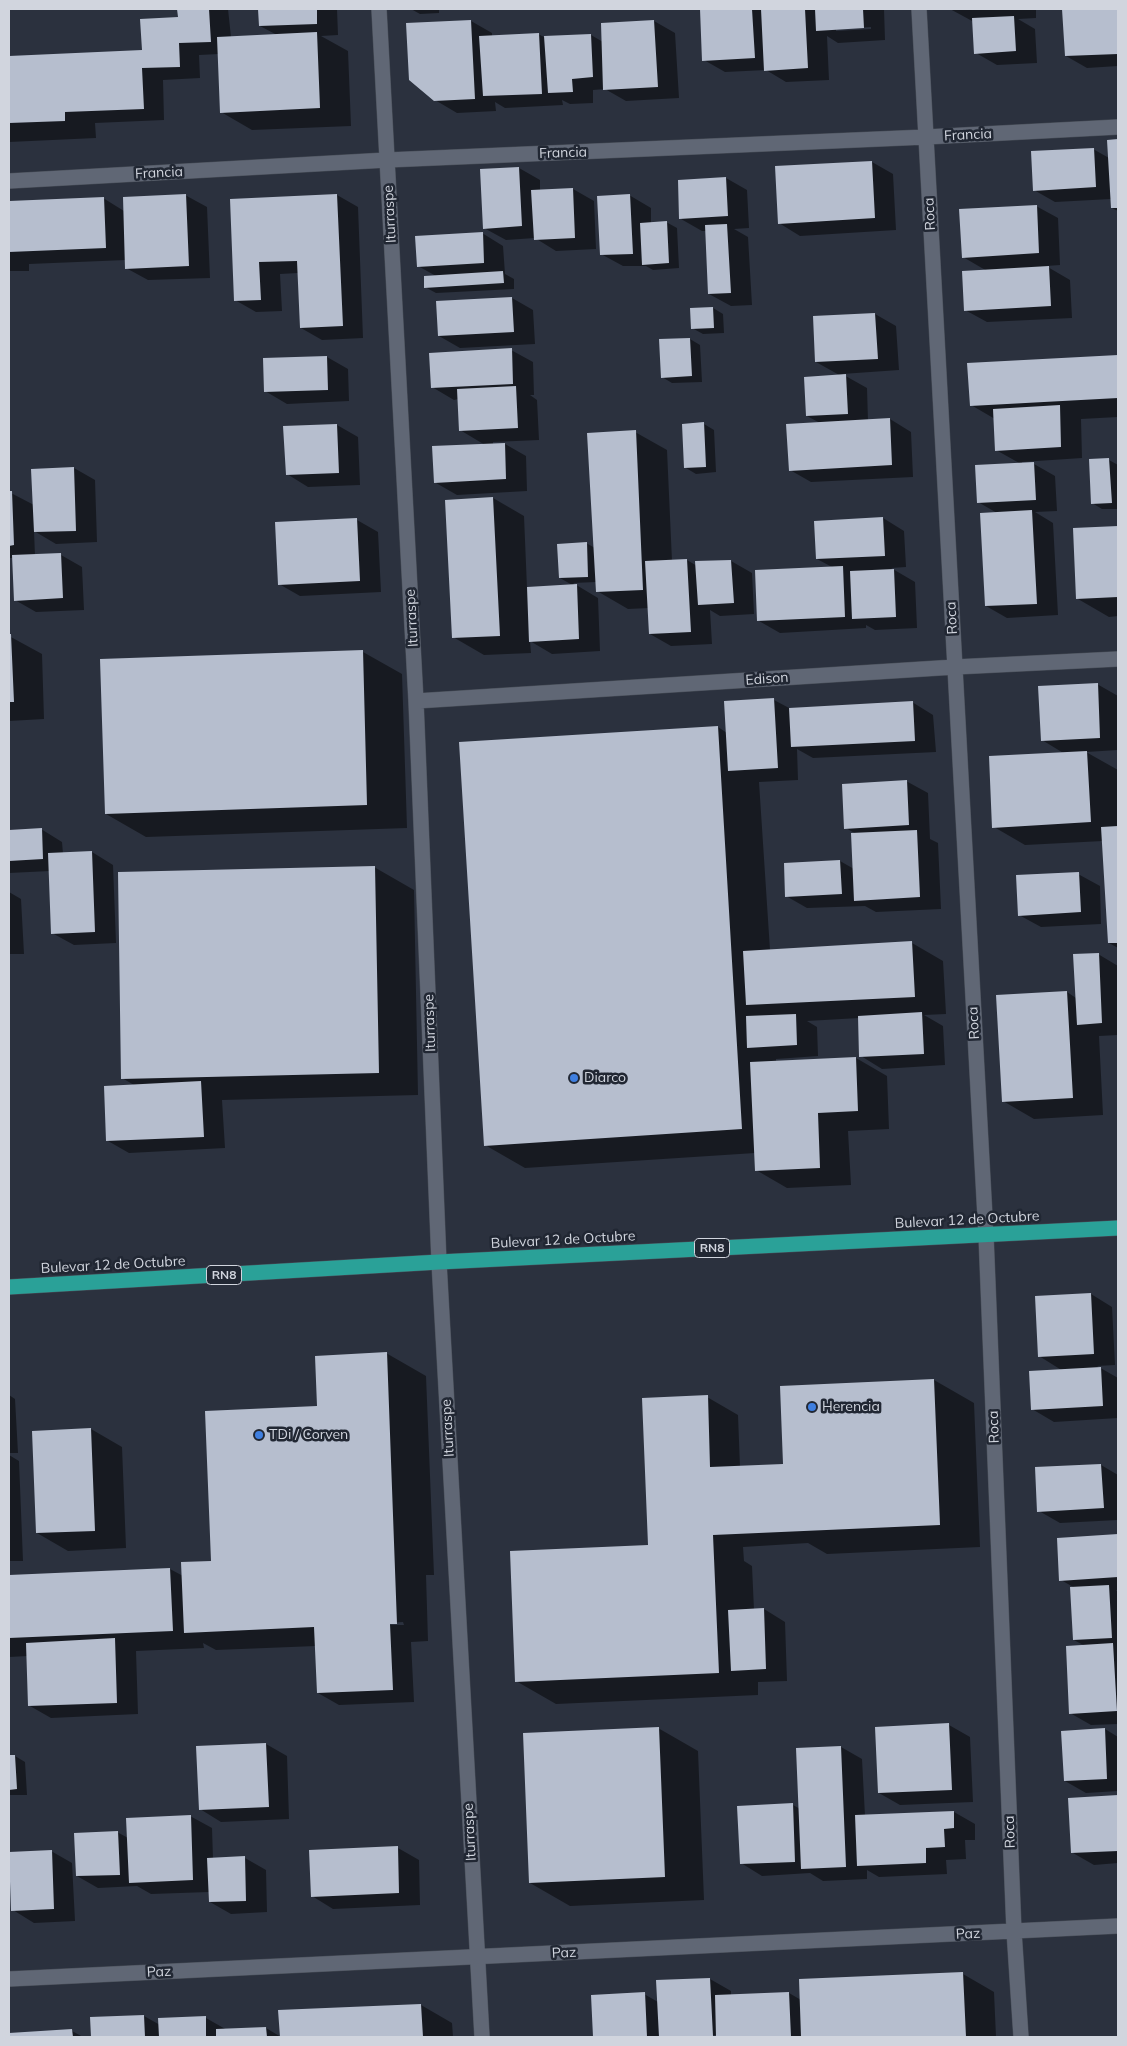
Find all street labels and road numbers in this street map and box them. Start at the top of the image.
street label: Francia [944,125,992,145]
street label: Francia [539,144,587,162]
street label: Francia [135,163,183,183]
street label: Iturraspe [380,185,400,243]
street label: Roca [921,197,939,231]
street label: Iturraspe [402,589,422,647]
street label: Roca [943,601,961,635]
street label: Edison [745,669,789,689]
street label: Iturraspe [421,994,439,1052]
street label: Roca [965,1006,983,1040]
street label: Bulevar 12 de Octubre [894,1208,1040,1232]
street label: Bulevar 12 de Octubre [490,1228,636,1252]
road number: RN8 [694,1238,730,1258]
street label: Bulevar 12 de Octubre [40,1253,186,1277]
road number: RN8 [206,1266,242,1284]
street label: Iturraspe [438,1399,458,1457]
street label: Roca [985,1410,1003,1444]
street label: Iturraspe [460,1803,480,1861]
street label: Roca [1001,1815,1019,1849]
street label: Paz [955,1925,981,1943]
street label: Paz [551,1944,577,1962]
street label: Paz [146,1963,172,1981]

